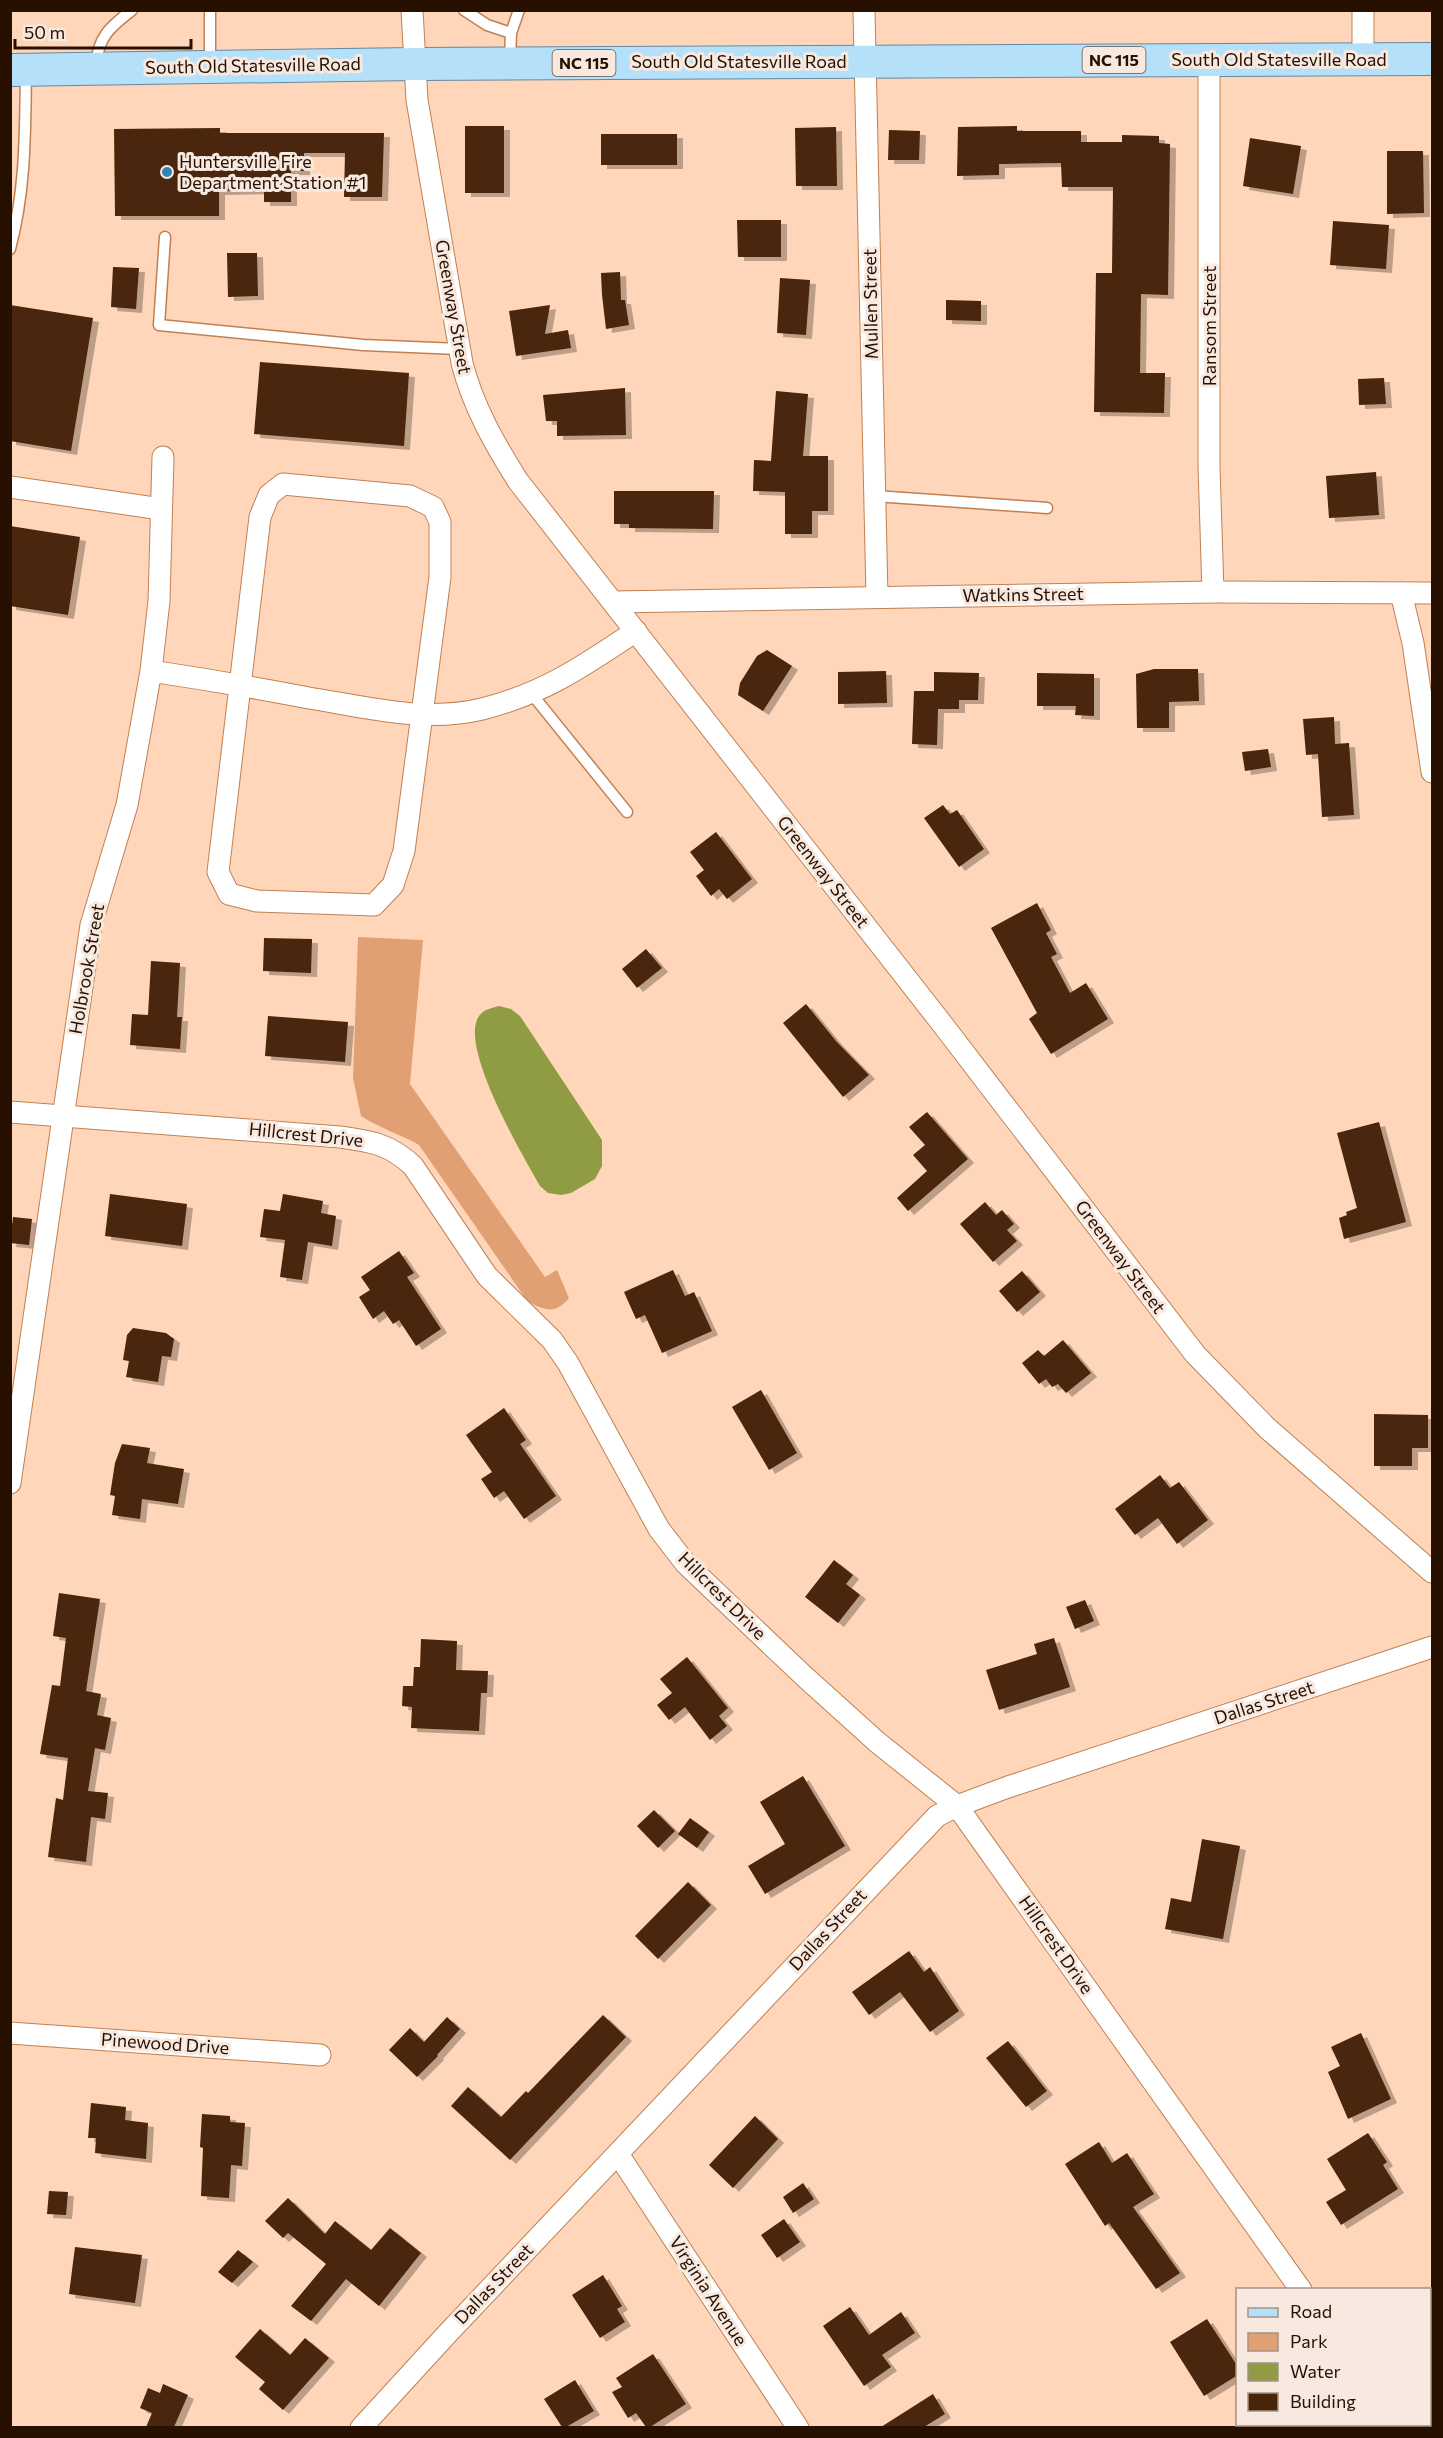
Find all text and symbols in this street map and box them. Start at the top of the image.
scale bar [15,12,190,50]
text: 50 m [24,21,65,43]
road number: NC 115 [1082,47,1146,73]
street label: South Old Statesville Road [1171,48,1387,70]
road number: NC 115 [552,50,616,76]
street label: South Old Statesville Road [631,50,847,72]
street label: South Old Statesville Road [145,52,361,78]
place label: Huntersville Fire Department Station #1 [179,150,366,193]
marker: Huntersville Fire Department Station #1 [160,165,174,179]
street label: Greenway Street [431,238,477,376]
street label: Mullen Street [858,249,882,359]
street label: Ransom Street [1198,266,1220,386]
street label: Watkins Street [962,582,1084,606]
street label: Greenway Street [773,811,874,932]
street label: Holbrook Street [64,902,108,1036]
street label: Hillcrest Drive [248,1117,364,1151]
street label: Greenway Street [1071,1195,1171,1317]
street label: Hillcrest Drive [674,1547,771,1644]
street label: Dallas Street [1211,1676,1316,1729]
street label: Dallas Street [784,1884,871,1975]
street label: Hillcrest Drive [1015,1891,1099,1998]
street label: Pinewood Drive [100,2028,230,2058]
street label: Virginia Avenue [665,2231,752,2349]
street label: Dallas Street [449,2238,537,2328]
legend [1236,2288,1431,2426]
text: Road [1290,2300,1332,2322]
text: Park [1290,2330,1328,2352]
text: Water [1290,2360,1341,2382]
text: Building [1290,2390,1356,2412]

